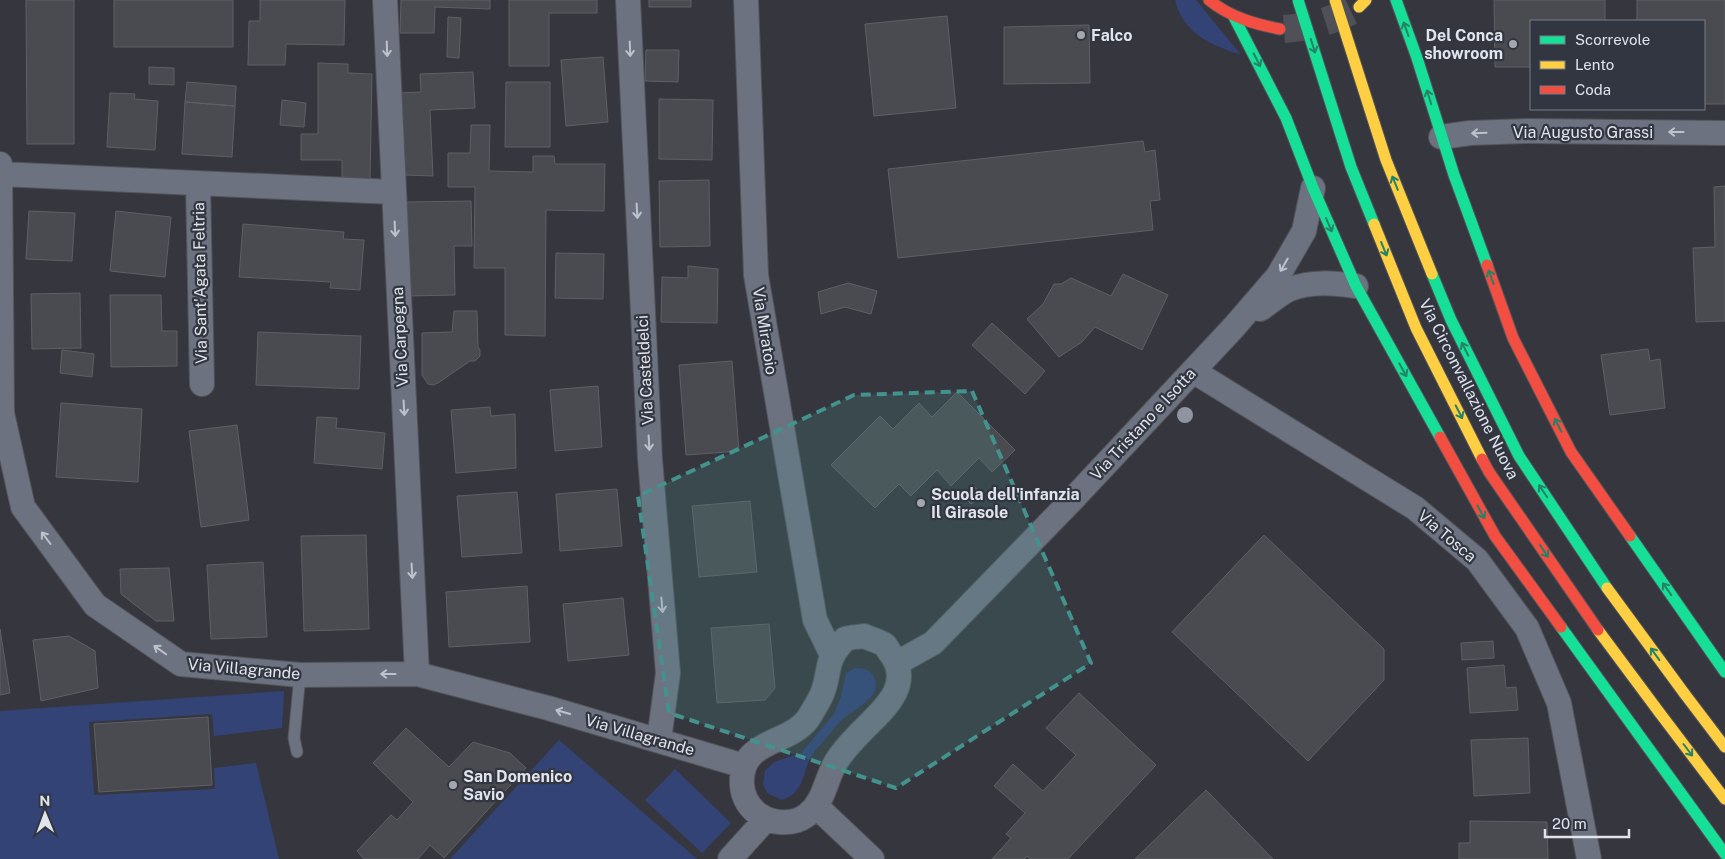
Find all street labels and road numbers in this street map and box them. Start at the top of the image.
street label: Via Augusto Grassi [1513,123,1653,142]
street label: Via Sant'Agata Feltria [189,202,211,364]
street label: Via Miratoio [749,286,781,376]
street label: Via Carpegna [388,287,412,387]
street label: Via Circonvallazione Nuova [1415,296,1523,482]
street label: Via Casteldelci [633,314,657,426]
street label: Via Tristano e Isotta [1086,364,1200,484]
street label: Via Tosca [1414,506,1480,566]
street label: Via Villagrande [187,655,301,683]
street label: Via Villagrande [583,710,697,760]

